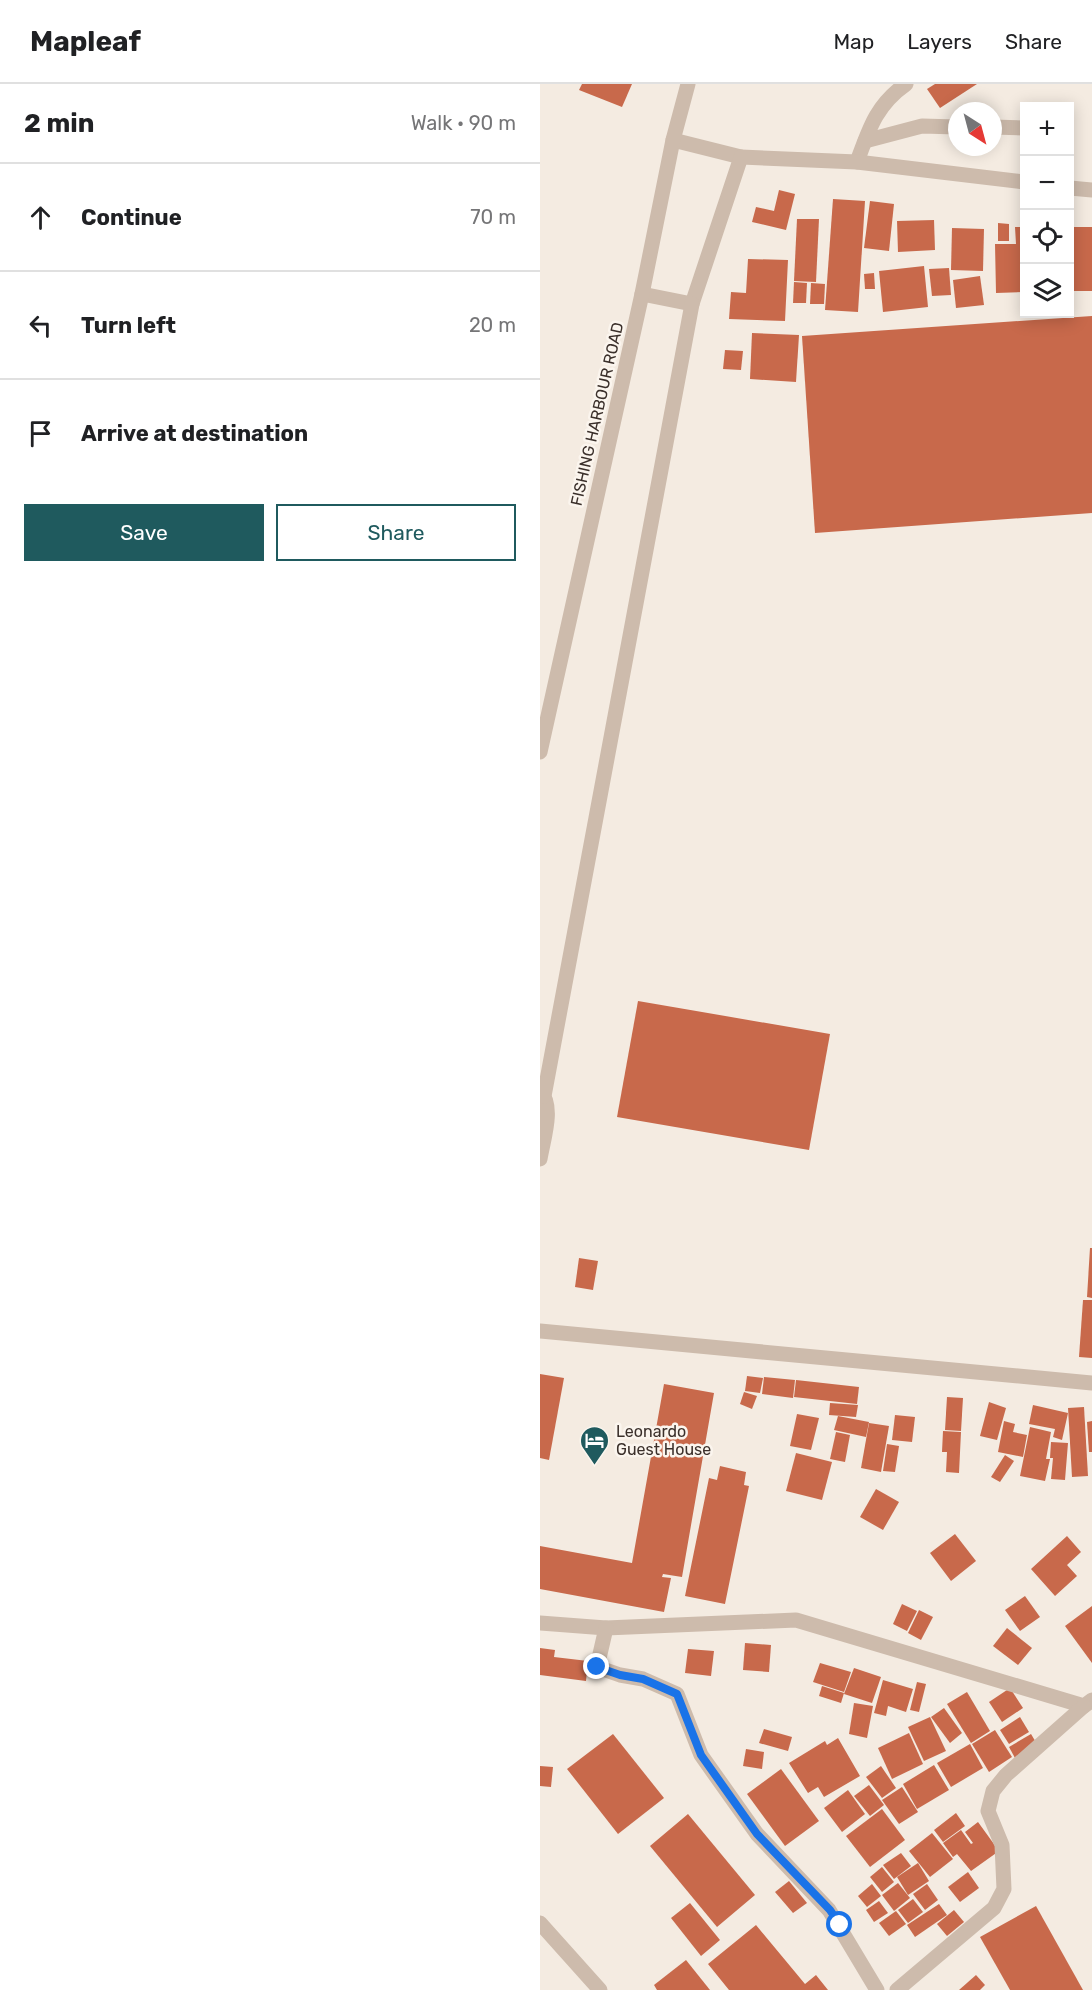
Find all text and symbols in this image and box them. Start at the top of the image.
text: Mapleaf [30,25,141,58]
text: Map [833,29,874,54]
text: Layers [907,29,972,54]
text: Share [1005,29,1062,54]
north arrow [948,102,1002,156]
map controls [1020,102,1074,318]
button: + [1020,102,1074,156]
text: 2 min [24,108,94,139]
text: Walk · 90 m [411,111,516,135]
button: − [1020,156,1074,210]
icon: ahead [24,201,57,234]
text: Continue [81,204,182,231]
text: 70 m [470,205,516,229]
button: locate [1020,210,1074,264]
button: layers [1020,264,1074,318]
icon: left [24,309,57,342]
text: Turn left [81,312,176,339]
text: 20 m [469,313,516,337]
street label: FISHING HARBOUR ROAD [567,320,627,508]
icon: arrive [24,417,57,450]
text: Arrive at destination [81,420,308,447]
button: Save [24,504,264,561]
button: Share [276,504,516,561]
place label: Leonardo Guest House [616,1422,711,1459]
hotel icon: Leonardo Guest House [579,1424,611,1466]
route end [583,1653,609,1679]
route start [826,1911,852,1937]

